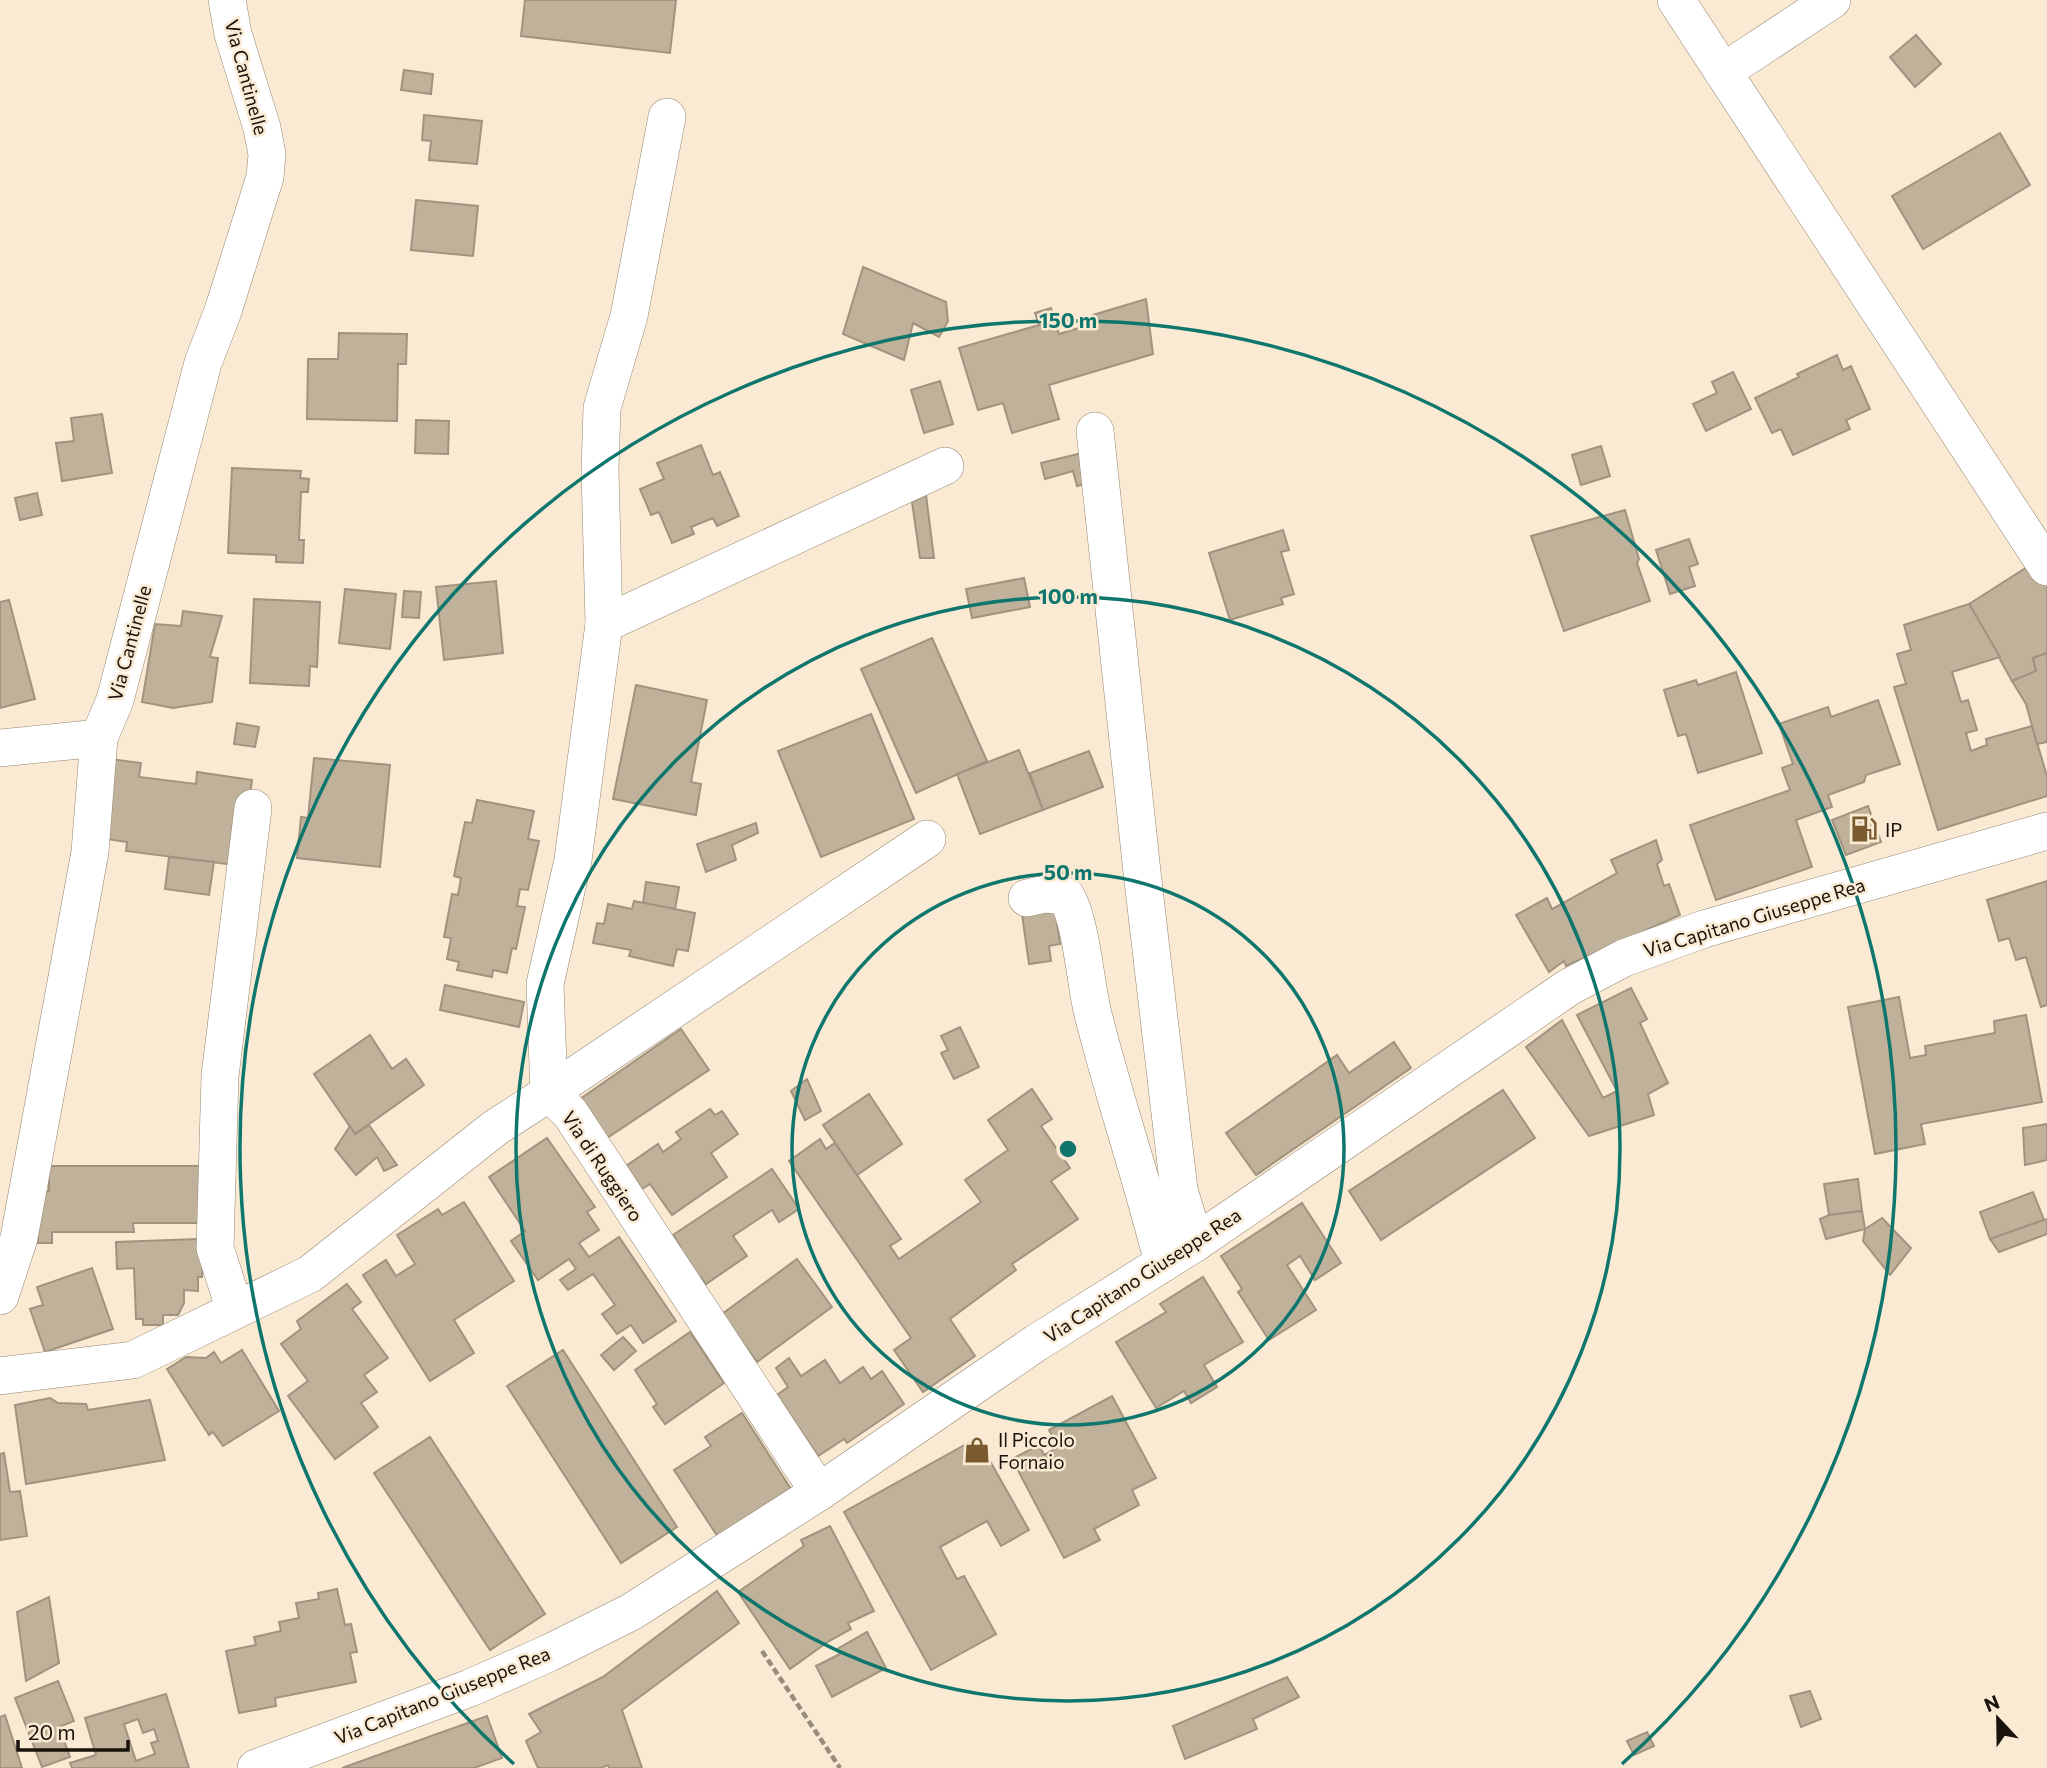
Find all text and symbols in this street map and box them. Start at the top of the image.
street label: Via Cantinelle [221,17,273,137]
text: 150 m [1039,307,1097,332]
street label: Via Cantinelle [103,583,155,703]
text: 100 m [1038,583,1098,608]
fuel station icon: IP [1849,814,1879,844]
place label: IP [1885,818,1902,841]
text: 50 m [1044,859,1092,884]
street label: Via Capitano Giuseppe Rea [1640,872,1868,962]
street label: Via di Ruggiero [558,1106,648,1226]
centre of rings [1056,1137,1080,1161]
street label: Via Capitano Giuseppe Rea [1039,1203,1245,1347]
place label: Il Piccolo Fornaio [998,1428,1075,1473]
shop icon: Il Piccolo Fornaio [962,1435,992,1465]
street label: Via Capitano Giuseppe Rea [331,1641,553,1749]
north arrow [1963,1684,2033,1754]
text: N [1981,1689,2002,1716]
scale bar [18,1708,128,1752]
text: 20 m [28,1719,76,1744]

